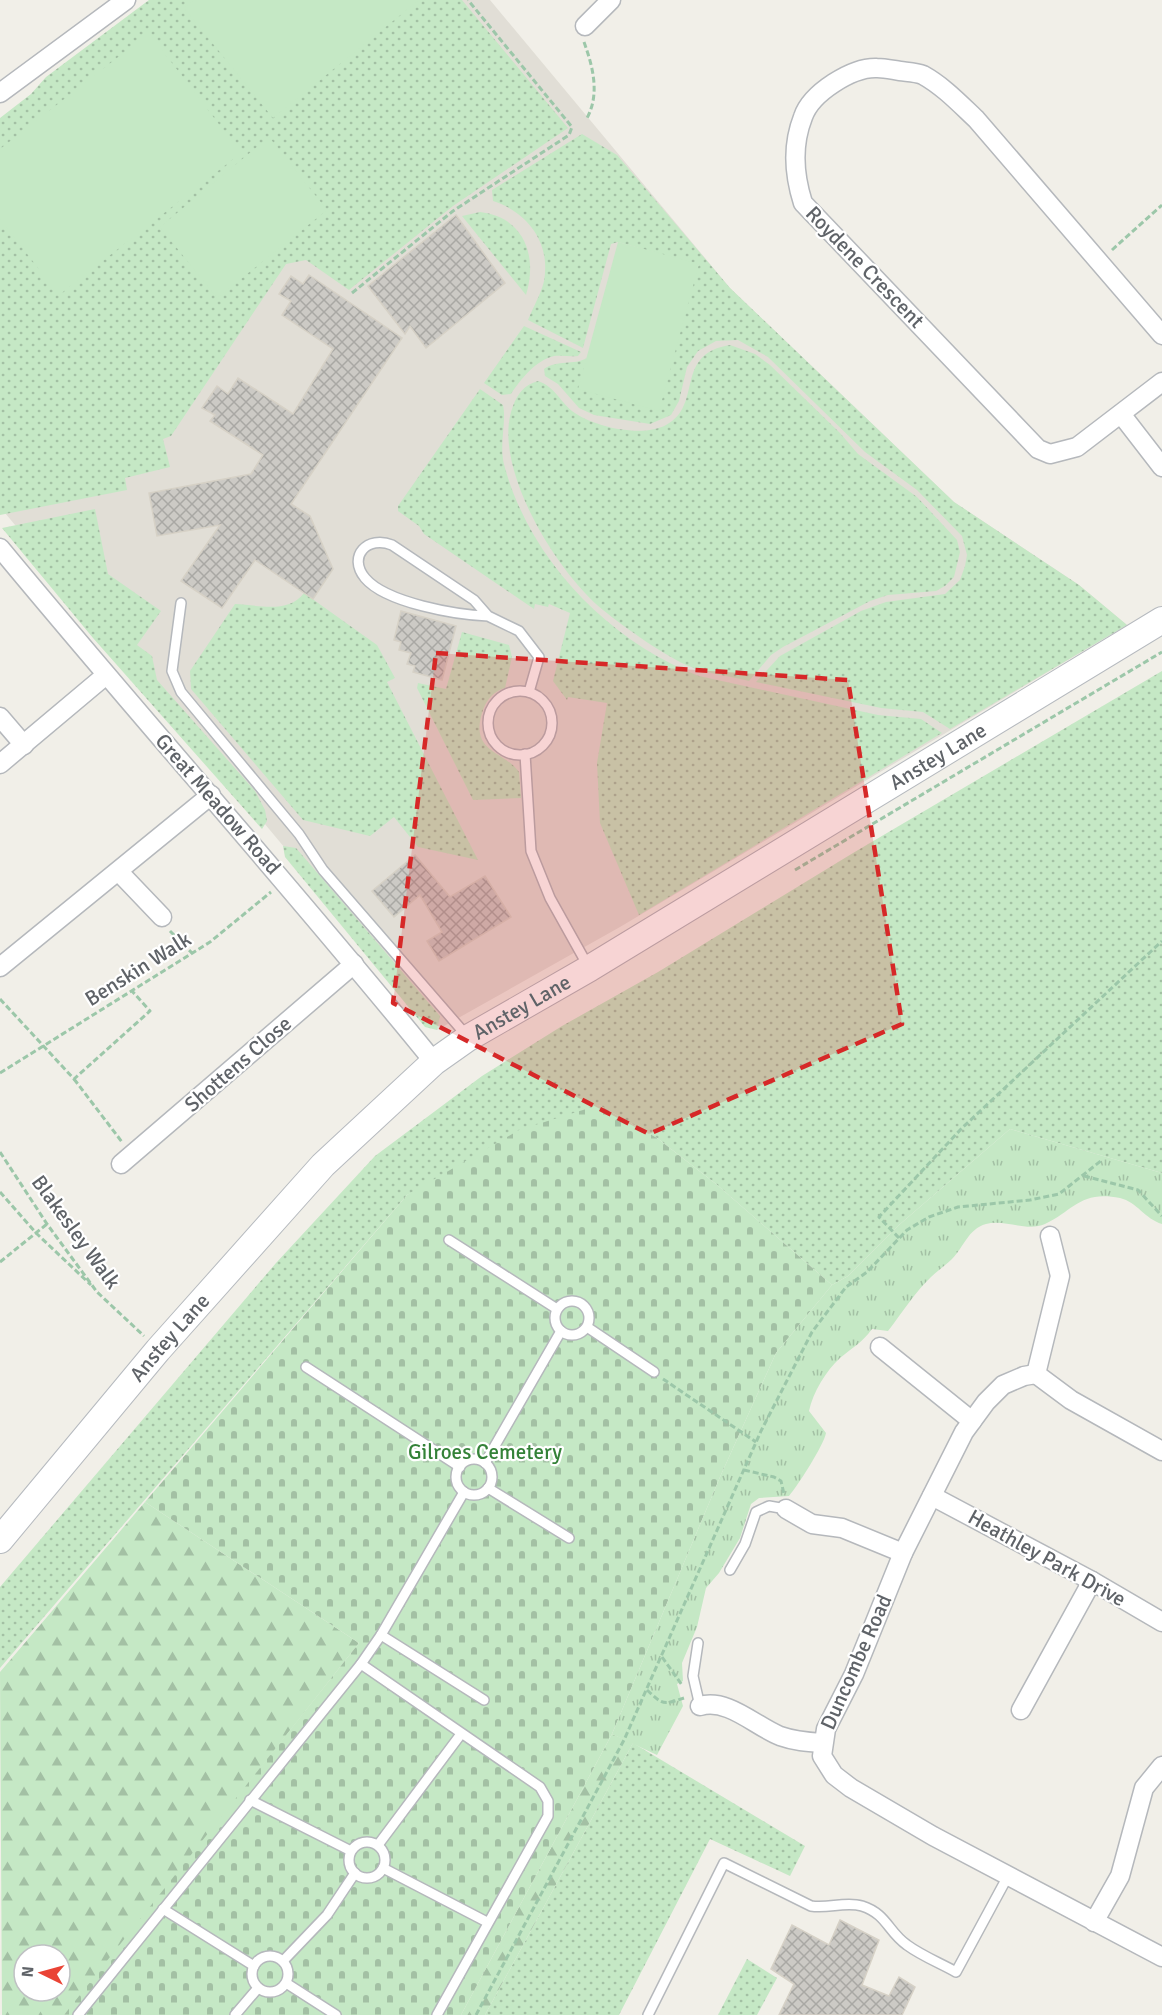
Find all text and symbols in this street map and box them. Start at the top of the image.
street label: Roydene Crescent [800,201,930,333]
street label: Anstey Lane [885,717,991,796]
street label: Great Meadow Road [150,728,286,880]
street label: Benskin Walk [80,926,196,1012]
street label: Anstey Lane [468,969,575,1046]
street label: Shottens Close [179,1010,297,1118]
street label: Blakesley Walk [26,1170,126,1294]
street label: Anstey Lane [124,1288,215,1387]
park label: Gilroes Cemetery [408,1439,562,1465]
street label: Heathley Park Drive [964,1504,1130,1612]
street label: Duncombe Road [815,1590,897,1734]
north arrow [12,1943,72,2003]
text: N [18,1965,39,1978]

